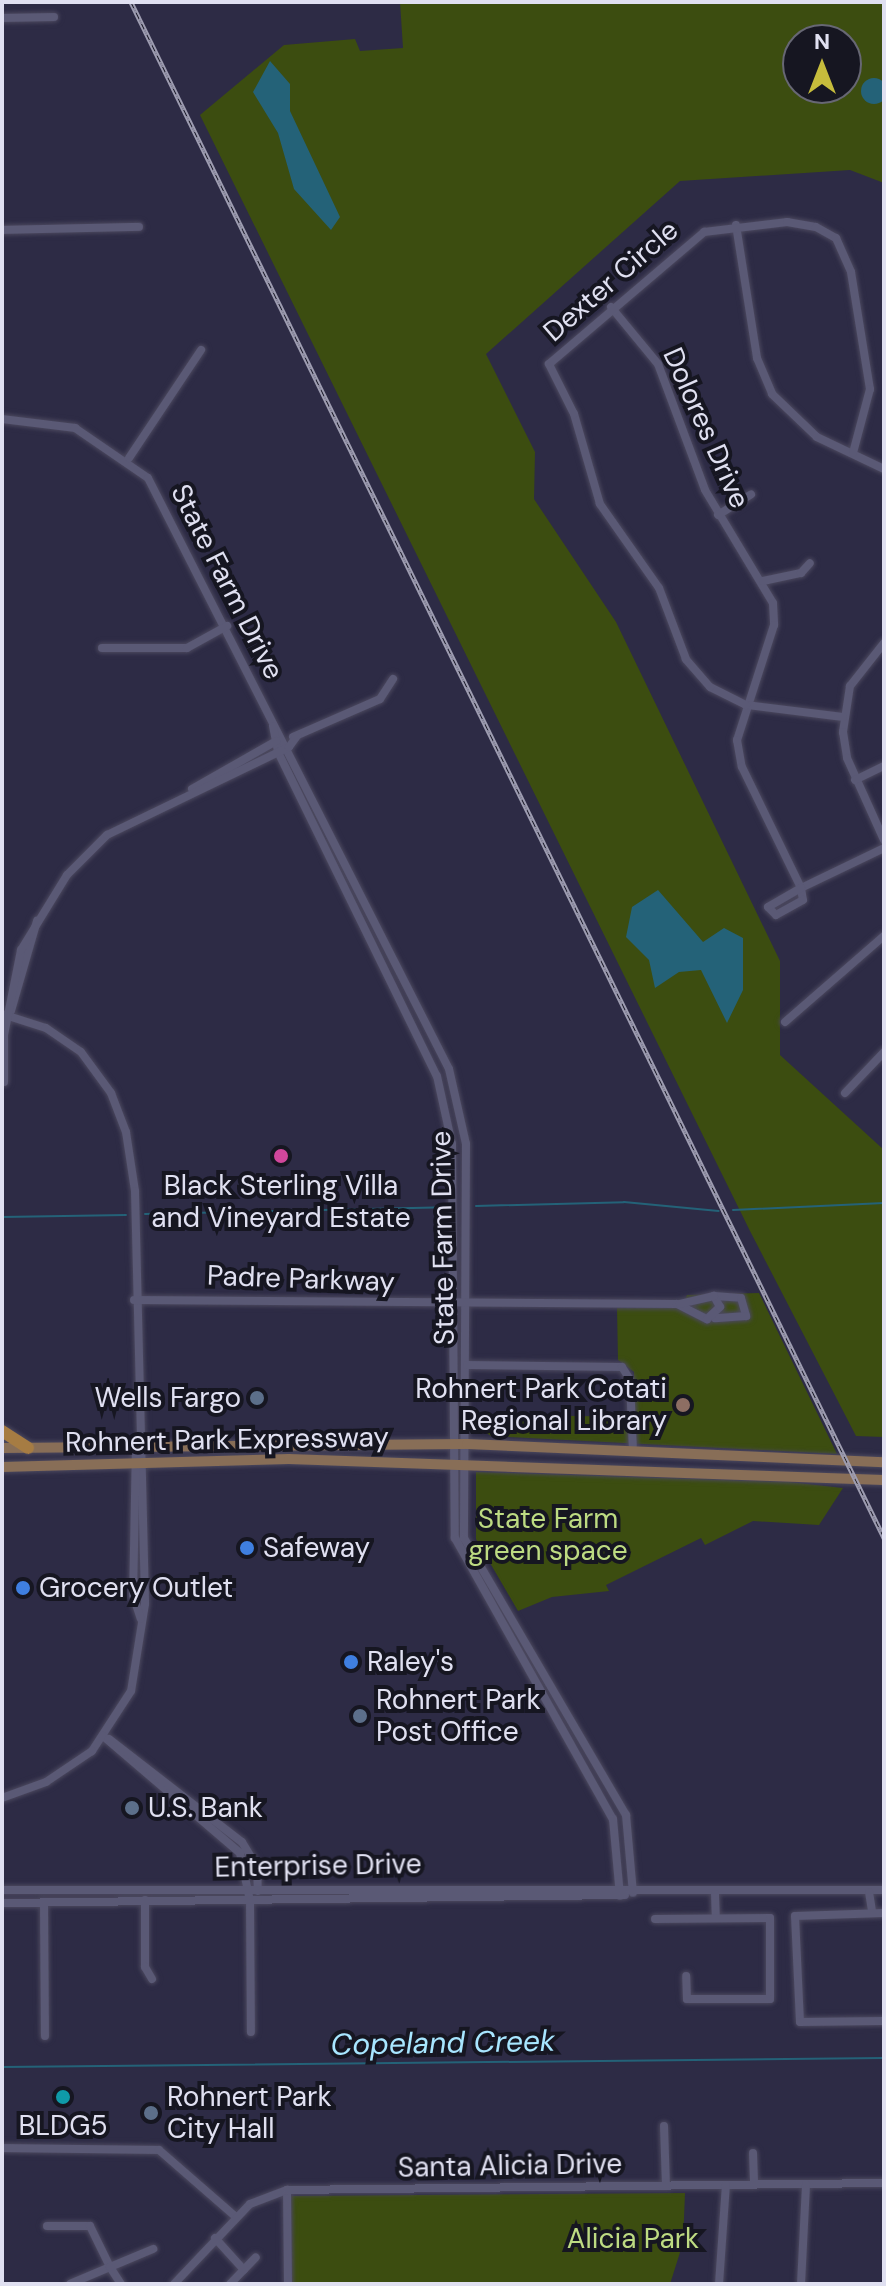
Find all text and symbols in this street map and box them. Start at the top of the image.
north arrow [782,24,862,104]
text: N [814,27,830,56]
street label: Dexter Circle [537,213,685,349]
street label: Dolores Drive [656,342,756,514]
street label: State Farm Drive [163,479,291,685]
street label: State Farm Drive [424,1131,462,1345]
marker: Black Sterling Villa and Vineyard Estate [272,1147,290,1165]
place label: Black Sterling Villa and Vineyard Estate [151,1169,411,1235]
street label: Padre Parkway [206,1259,396,1299]
place label: Rohnert Park Cotati Regional Library [415,1372,667,1438]
place label: Wells Fargo [94,1381,241,1415]
marker: Wells Fargo [248,1389,266,1407]
marker: Rohnert Park Cotati Regional Library [674,1396,692,1414]
street label: Rohnert Park Expressway [65,1420,389,1460]
park label: State Farm green space [468,1502,628,1568]
place label: Safeway [263,1531,370,1565]
marker: Safeway [238,1539,256,1557]
place label: Grocery Outlet [39,1571,233,1605]
marker: Grocery Outlet [14,1579,32,1597]
place label: Raley's [367,1645,454,1679]
marker: Raley's [342,1653,360,1671]
place label: Rohnert Park Post Office [376,1683,541,1749]
marker: Rohnert Park Post Office [351,1707,369,1725]
place label: U.S. Bank [148,1791,263,1825]
marker: U.S. Bank [123,1799,141,1817]
street label: Enterprise Drive [214,1847,422,1885]
water label: Copeland Creek [330,2023,556,2063]
place label: Rohnert Park City Hall [167,2080,332,2146]
marker: BLDG5 [54,2088,72,2106]
marker: Rohnert Park City Hall [142,2104,160,2122]
place label: BLDG5 [18,2109,108,2143]
street label: Santa Alicia Drive [397,2147,623,2185]
park label: Alicia Park [567,2222,699,2256]

